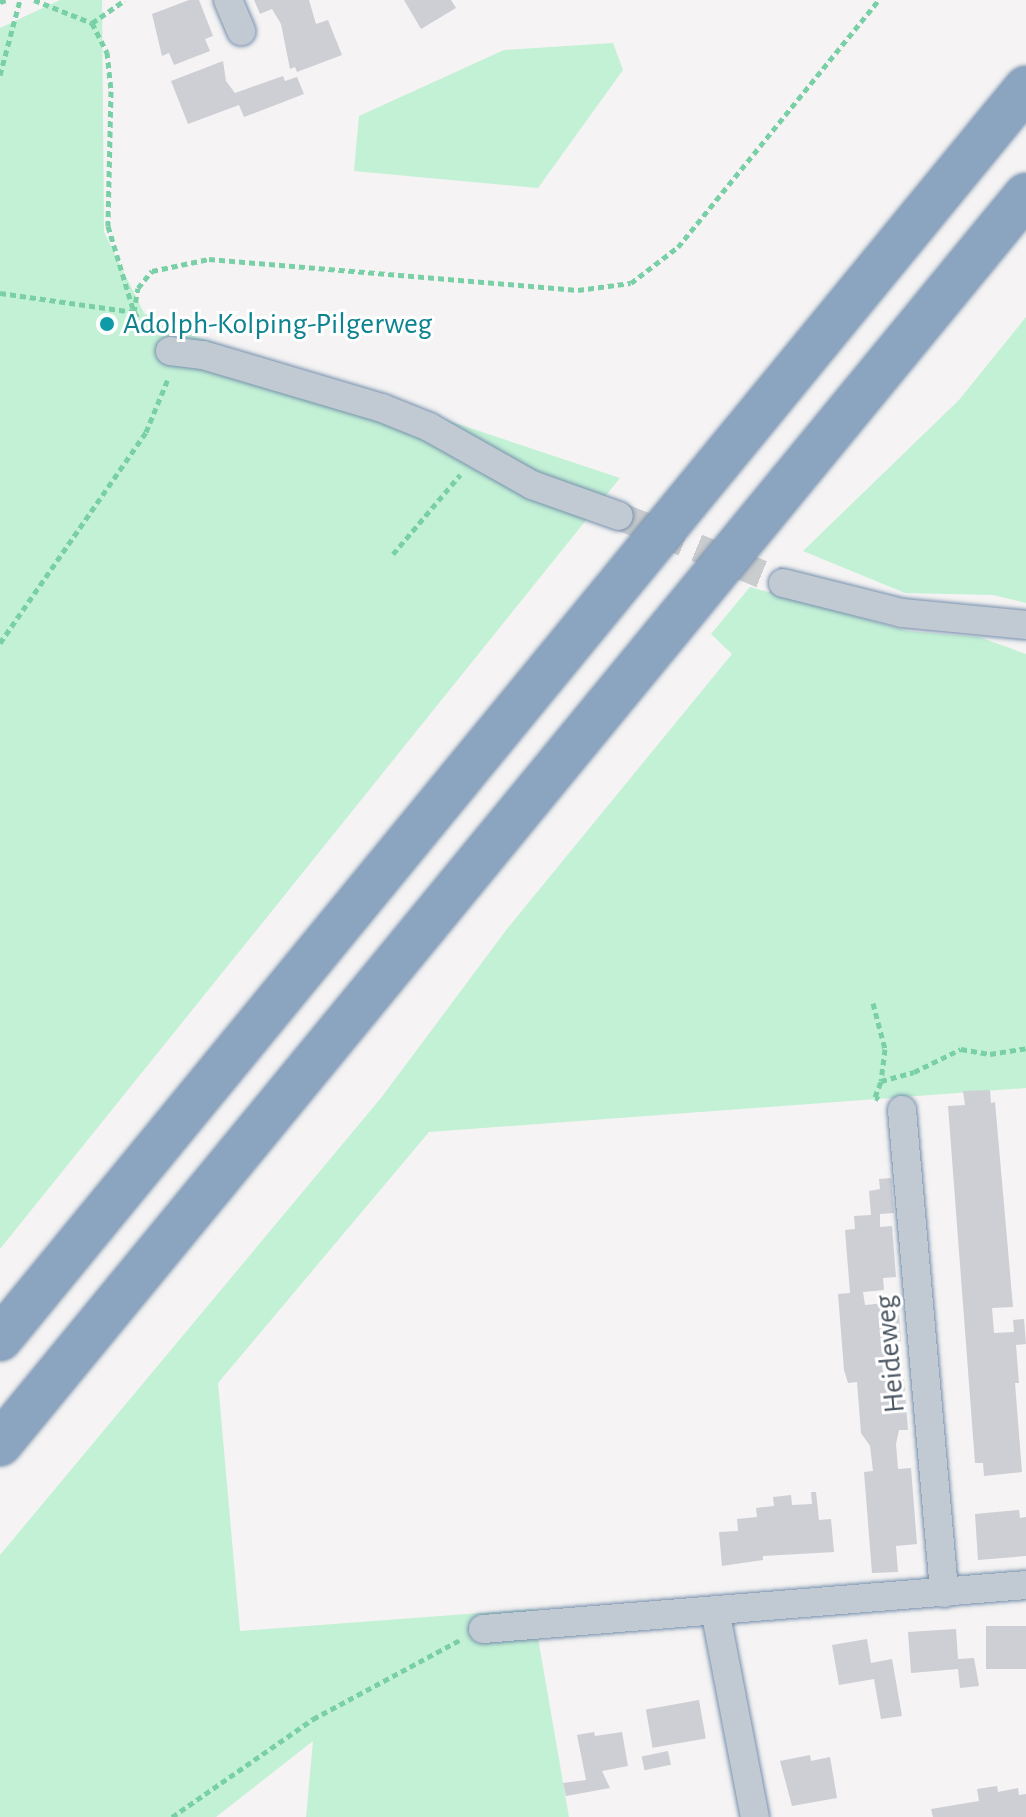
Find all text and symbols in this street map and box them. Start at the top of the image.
place label: Adolph-Kolping-Pilgerweg [123,306,432,342]
marker: Adolph-Kolping-Pilgerweg [98,315,116,333]
street label: Heideweg [867,1293,913,1415]

